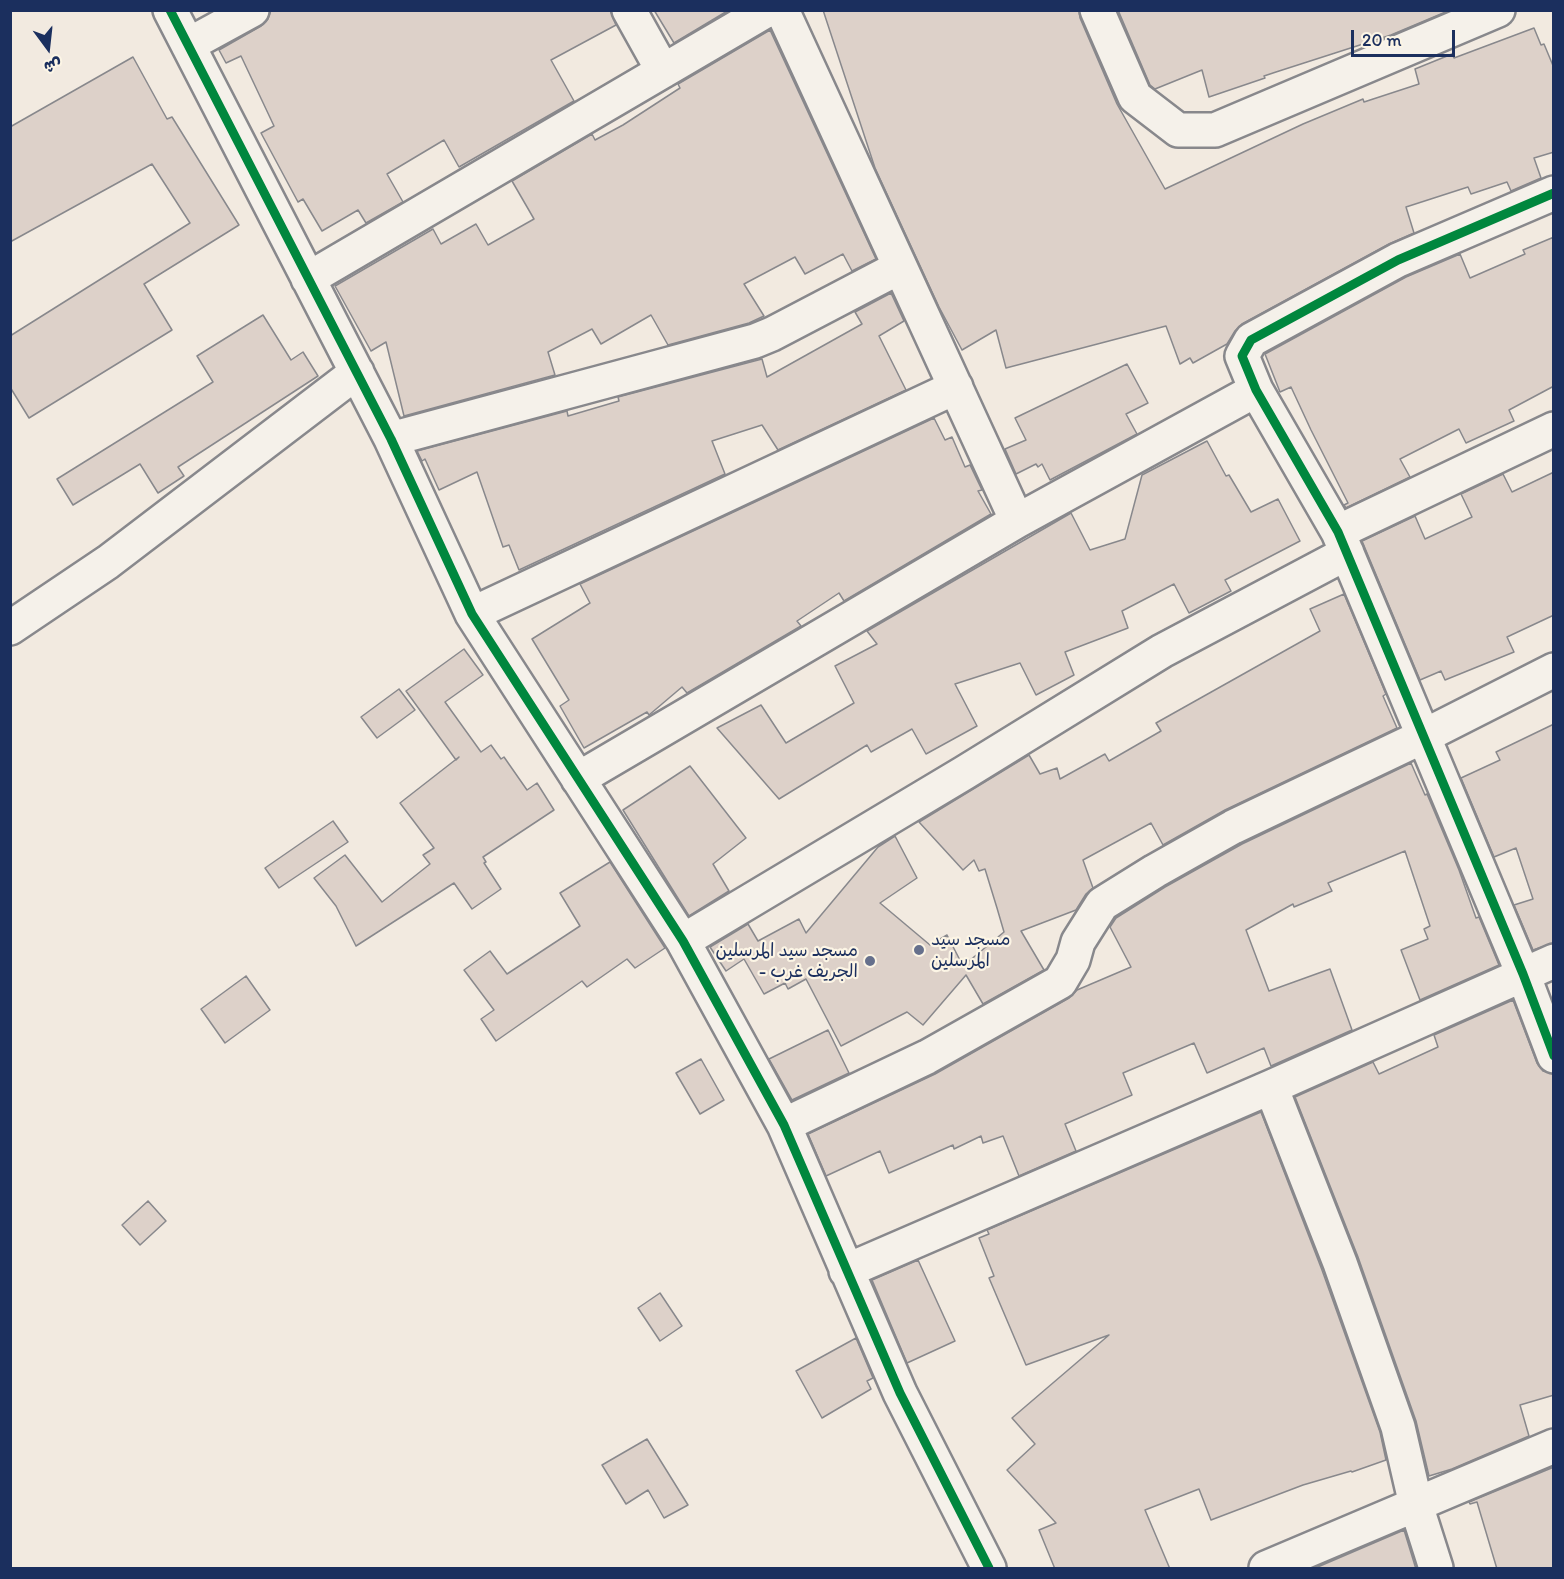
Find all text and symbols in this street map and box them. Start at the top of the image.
north arrow [18,18,78,78]
scale bar [1354,18,1458,56]
text: 20 m [1362,29,1402,51]
text: ش [42,54,64,77]
place label: مسجد سيد المرسلين [931,929,1010,972]
place label: مسجد سيد المرسلين - الجريف غرب [716,940,858,982]
marker: مسجد سيد المرسلين [912,943,926,957]
marker: مسجد سيد المرسلين - الجريف غرب [863,954,877,968]

